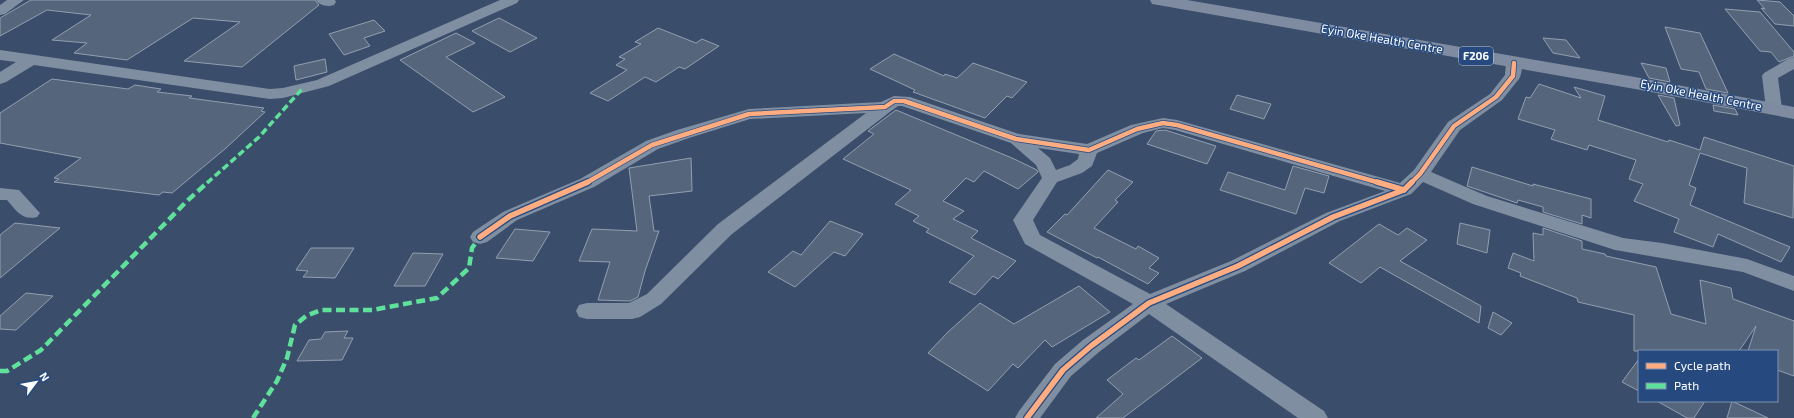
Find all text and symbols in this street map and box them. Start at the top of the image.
street label: Eyin Oke Health Centre [1320,20,1444,56]
road number: F206 [1459,47,1493,65]
street label: Eyin Oke Health Centre [1639,75,1763,113]
legend [1638,350,1778,402]
text: Cycle path [1674,358,1731,372]
north arrow [16,362,56,402]
text: N [37,370,53,383]
text: Path [1674,378,1699,392]

